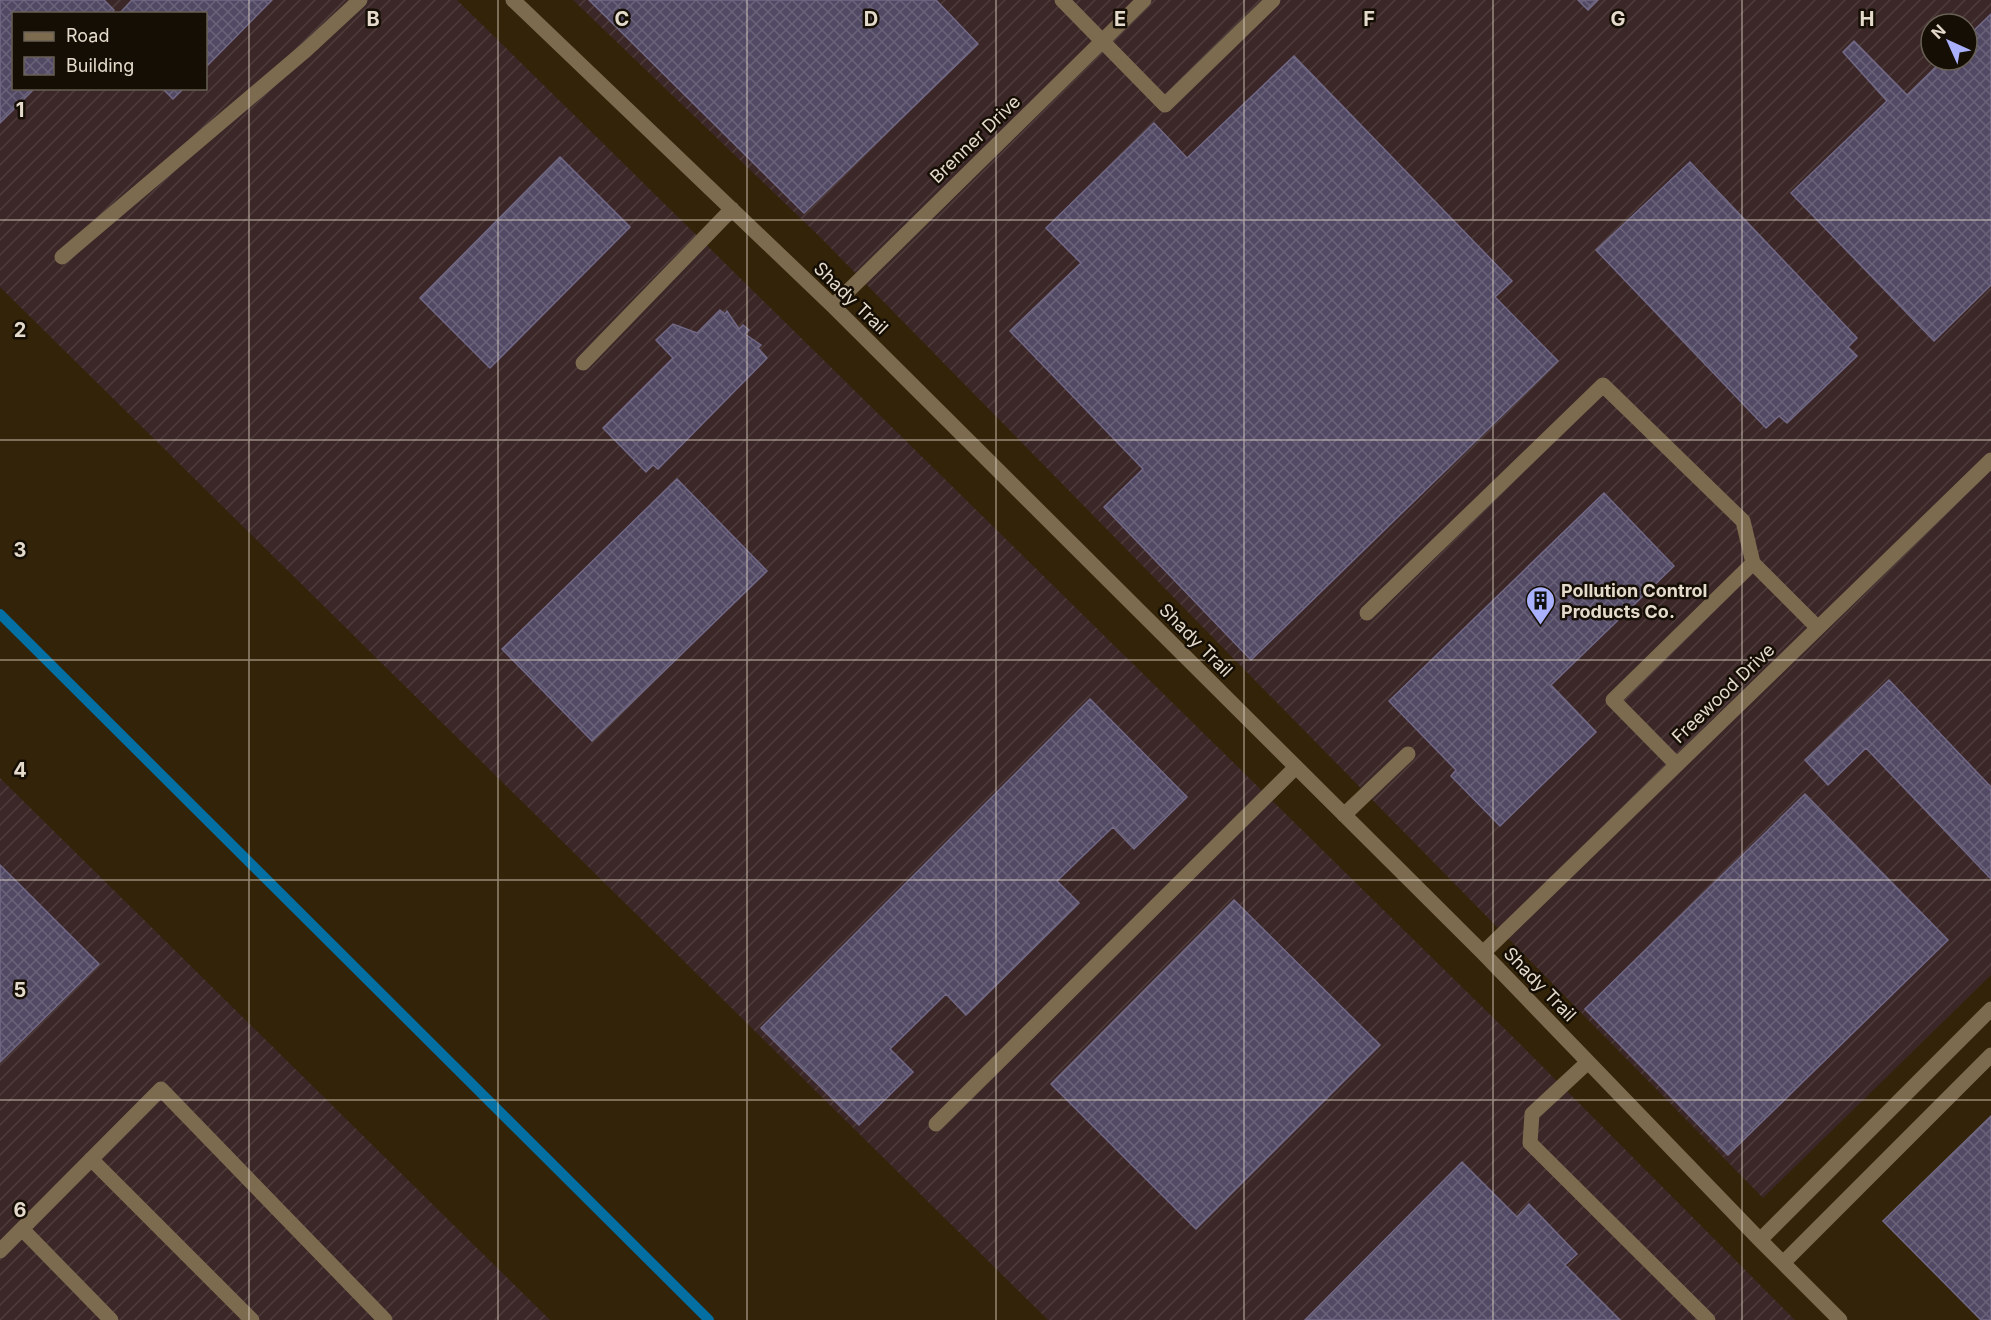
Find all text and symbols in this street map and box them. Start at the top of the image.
text: B [366,7,380,31]
text: C [615,7,629,31]
text: D [864,7,878,31]
text: E [1114,7,1126,31]
text: F [1363,7,1375,31]
text: G [1610,7,1626,31]
text: H [1860,7,1874,31]
legend [12,12,207,90]
north arrow [1919,12,1979,72]
text: N [1927,20,1950,43]
text: Road [66,25,109,46]
text: Building [66,55,134,76]
street label: Brenner Drive [926,91,1024,187]
text: 1 [16,98,24,122]
street label: Shady Trail [810,258,892,338]
text: 2 [14,318,26,342]
text: 3 [14,538,26,562]
place label: Pollution Control Products Co. [1561,580,1707,622]
building icon: Pollution Control Products Co. [1524,584,1556,626]
street label: Shady Trail [1155,599,1237,681]
street label: Freewood Drive [1668,639,1778,747]
text: 4 [13,758,27,782]
street label: Shady Trail [1500,943,1580,1025]
text: 5 [14,978,26,1002]
text: 6 [14,1198,27,1222]

